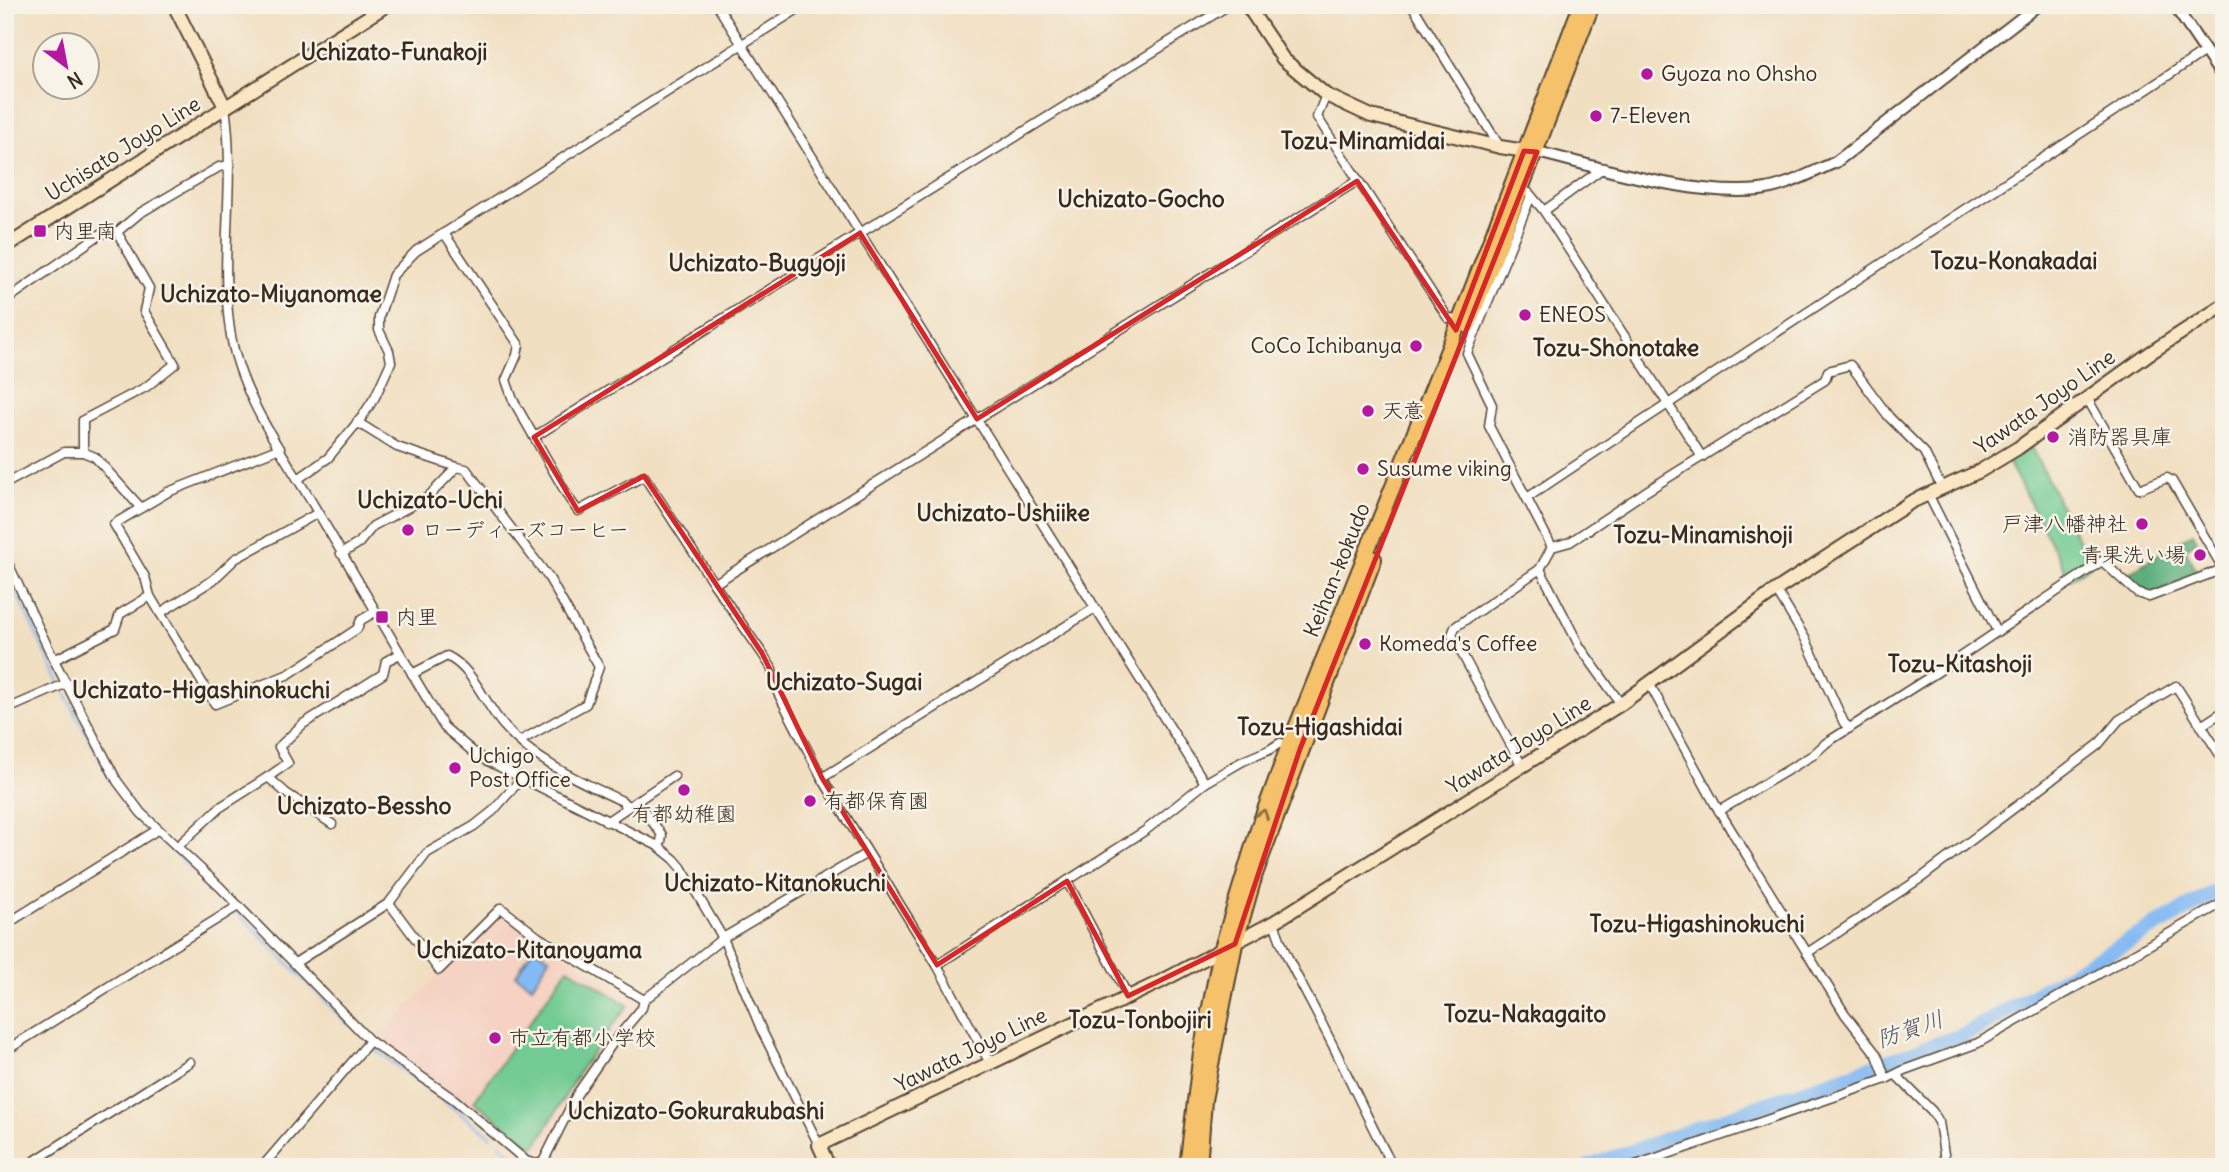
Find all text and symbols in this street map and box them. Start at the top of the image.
north arrow [32,32,102,102]
district label: Uchizato-Funakoji [301,37,487,66]
place label: Gyoza no Ohsho [1661,60,1817,87]
marker: Gyoza no Ohsho [1639,66,1655,82]
text: N [63,67,87,94]
street label: Uchisato Joyo Line [40,90,205,207]
place label: 7-Eleven [1610,102,1691,129]
marker: 7-Eleven [1588,108,1604,124]
district label: Tozu-Minamidai [1281,126,1445,155]
district label: Uchizato-Gocho [1057,184,1225,213]
place label: 内里南 [54,217,117,244]
marker: 内里南 [32,223,48,239]
district label: Tozu-Konakadai [1931,246,2097,275]
district label: Uchizato-Bugyoji [668,248,846,277]
district label: Uchizato-Miyanomae [160,279,382,308]
place label: ENEOS [1539,301,1606,328]
marker: ENEOS [1517,307,1533,323]
place label: CoCo Ichibanya [1251,332,1402,359]
district label: Tozu-Shonotake [1533,333,1699,362]
marker: CoCo Ichibanya [1408,338,1424,354]
street label: Yawata Joyo Line [1969,343,2120,460]
place label: 天意 [1382,397,1424,424]
marker: 天意 [1360,403,1376,419]
place label: 消防器具庫 [2067,423,2172,450]
marker: 消防器具庫 [2045,429,2061,445]
place label: Susume viking [1377,455,1512,482]
marker: Susume viking [1355,461,1371,477]
district label: Uchizato-Uchi [357,485,503,514]
district label: Uchizato-Ushiike [916,498,1090,527]
street label: Keihan-kokudo [1297,499,1376,641]
place label: 戸津八幡神社 [2002,510,2128,537]
place label: ローディーズコーヒー [422,516,629,543]
marker: 戸津八幡神社 [2134,516,2150,532]
district label: Tozu-Minamishoji [1613,520,1793,549]
marker: ローディーズコーヒー [400,522,416,538]
place label: 青果洗い場 [2081,541,2186,568]
marker: 青果洗い場 [2192,547,2208,563]
place label: 内里 [396,603,438,630]
marker: 内里 [374,609,390,625]
place label: Komeda's Coffee [1379,630,1537,657]
marker: Komeda's Coffee [1357,636,1373,652]
district label: Tozu-Kitashoji [1888,649,2032,678]
district label: Uchizato-Sugai [766,667,922,696]
district label: Uchizato-Higashinokuchi [72,675,330,704]
street label: Yawata Joyo Line [1441,689,1596,800]
district label: Tozu-Higashidai [1237,712,1403,741]
place label: Uchigo Post Office [469,742,571,793]
marker: Uchigo Post Office [447,760,463,776]
marker: 有都幼稚園 [676,782,692,798]
place label: 有都保育園 [824,787,929,814]
district label: Uchizato-Bessho [277,791,451,820]
marker: 有都保育園 [802,793,818,809]
place label: 有都幼稚園 [632,800,737,827]
one-way arrow [1255,808,1269,820]
district label: Uchizato-Kitanokuchi [664,868,886,897]
district label: Tozu-Higashinokuchi [1589,909,1805,938]
district label: Uchizato-Kitanoyama [416,935,642,964]
district label: Tozu-Nakagaito [1444,999,1606,1028]
street label: Yawata Joyo Line [890,1001,1051,1098]
water label: 防賀川 [1872,1004,1947,1053]
district label: Tozu-Tonbojiri [1068,1005,1212,1034]
place label: 市立有都小学校 [509,1024,656,1051]
marker: 市立有都小学校 [487,1030,503,1046]
district label: Uchizato-Gokurakubashi [568,1096,824,1125]

